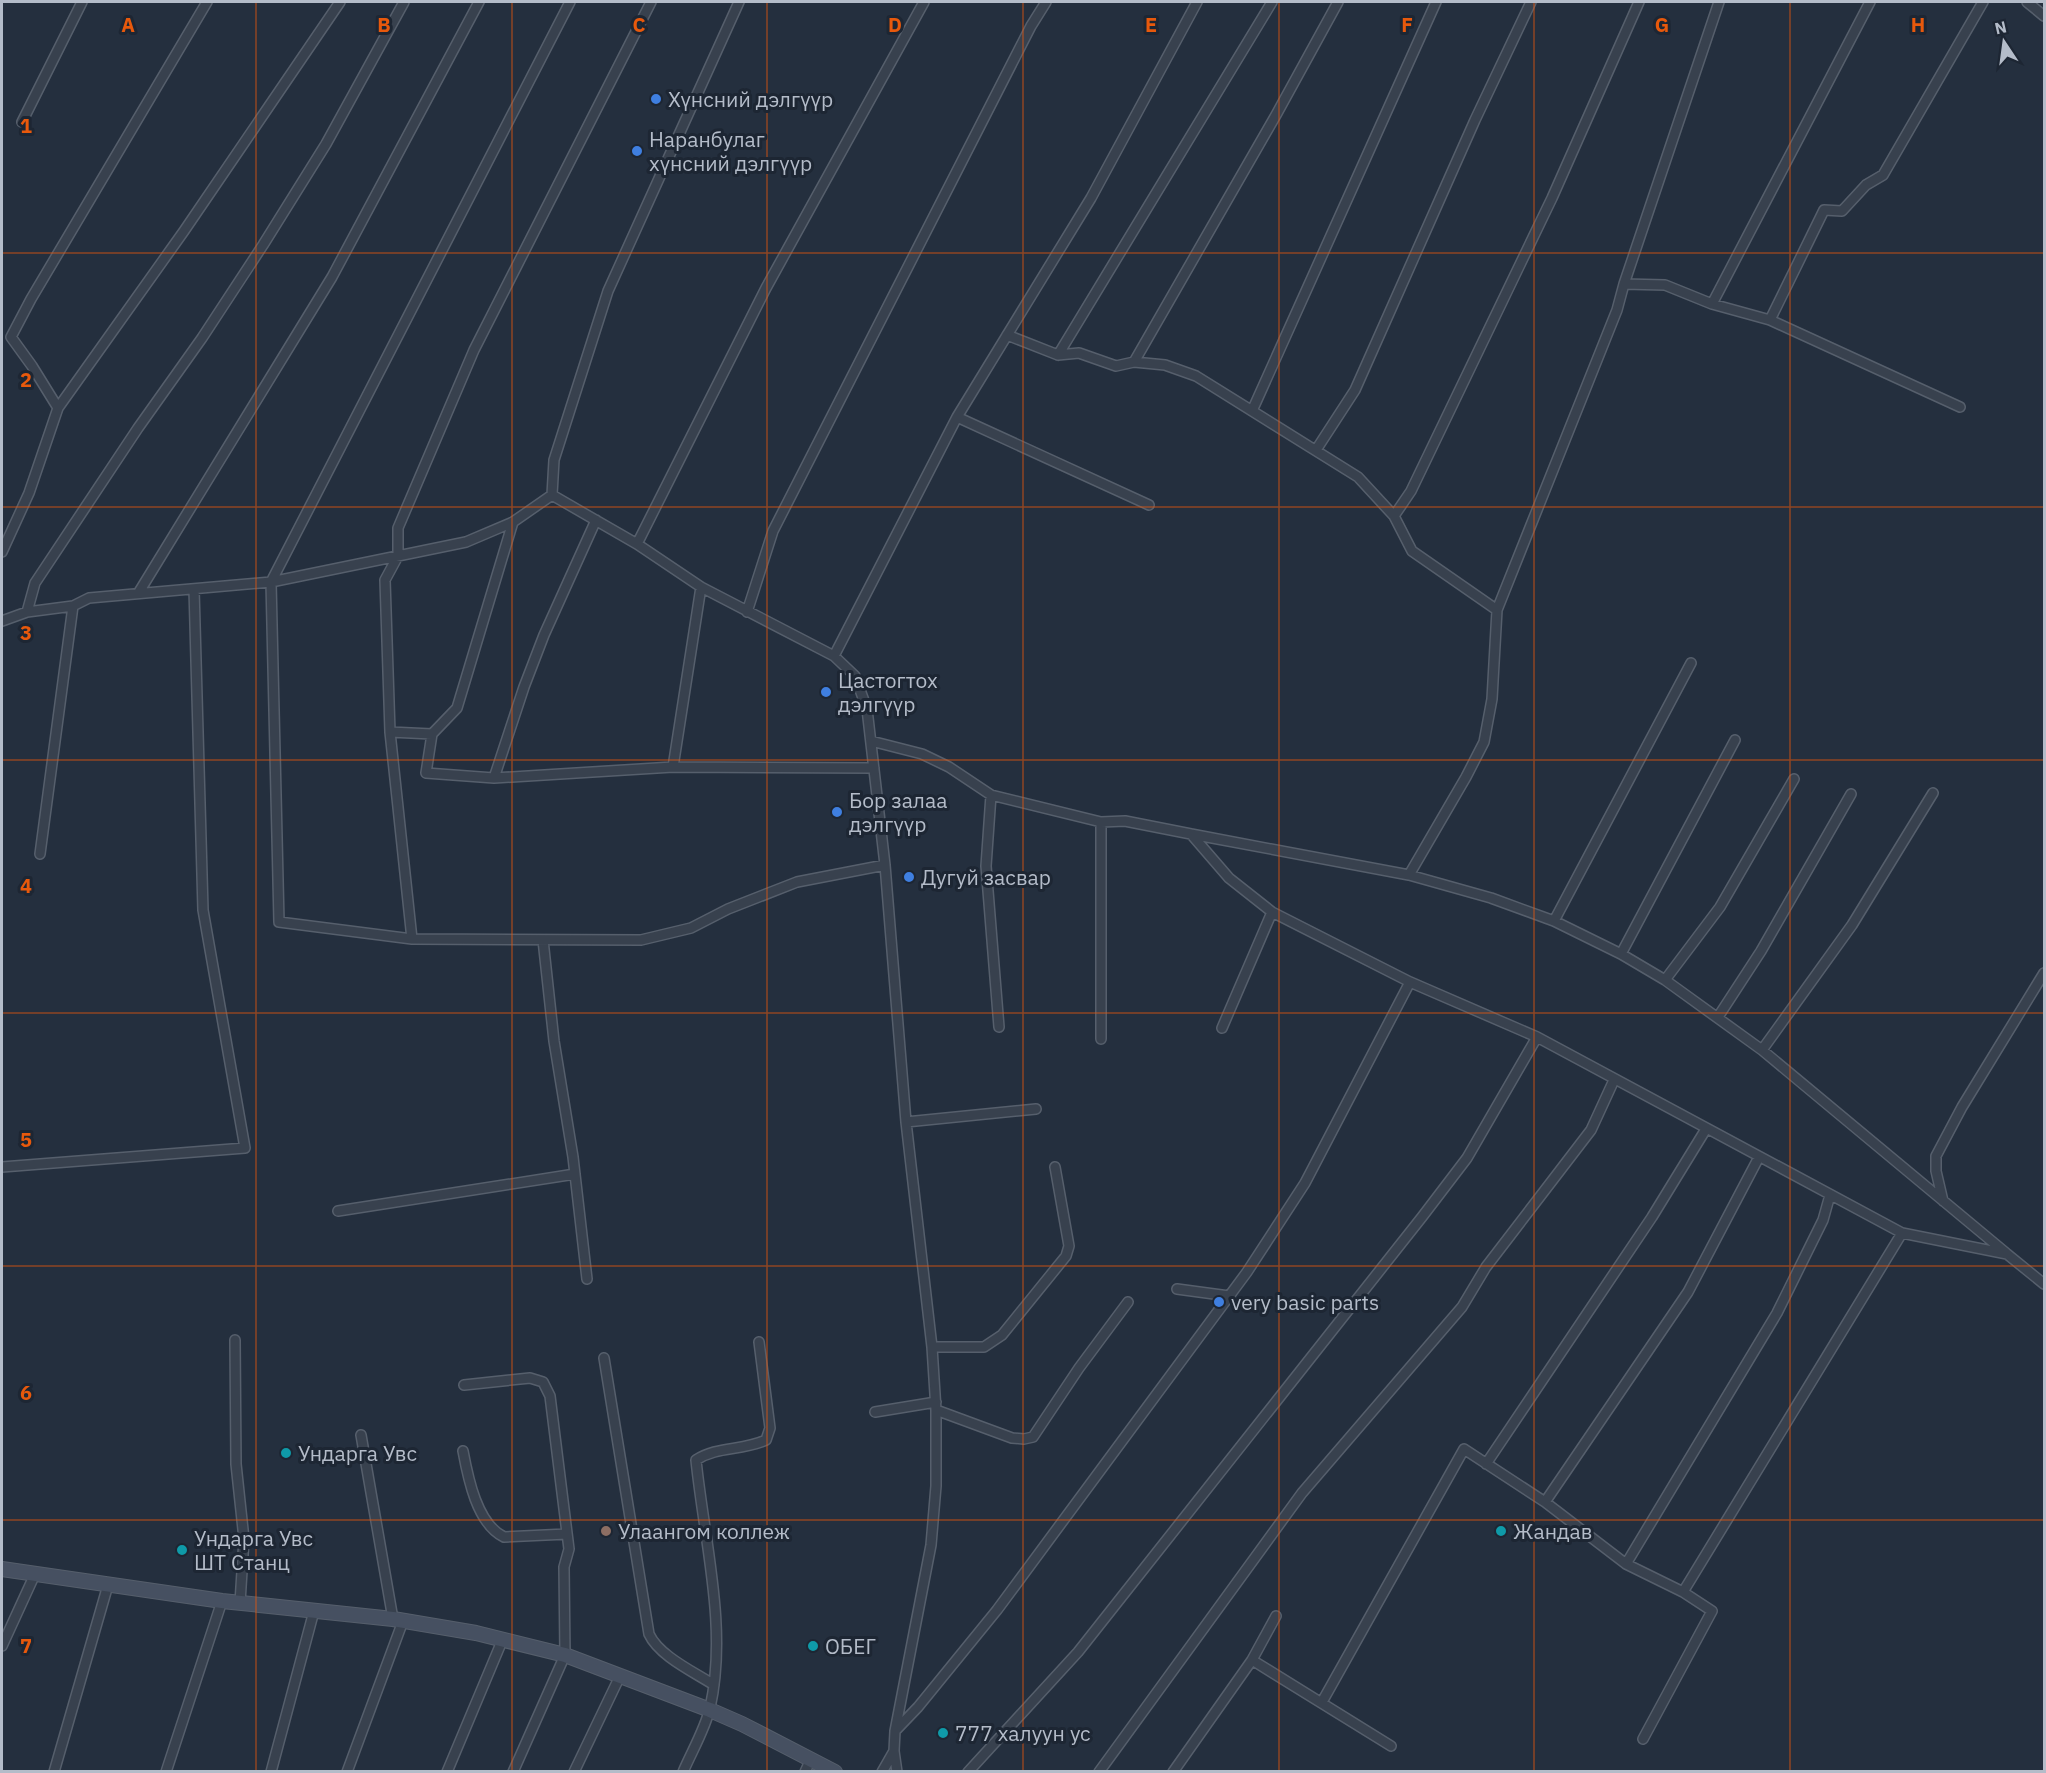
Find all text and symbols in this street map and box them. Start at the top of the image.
text: A [121,11,135,38]
text: B [377,11,391,38]
text: C [632,11,646,38]
text: D [888,11,902,38]
text: E [1145,11,1157,38]
text: F [1401,11,1413,38]
text: G [1655,11,1669,38]
text: H [1911,11,1925,38]
north arrow [1974,12,2034,72]
text: N [1993,16,2009,38]
place label: Хүнсний дэлгүүр [668,85,833,113]
marker: Хүнсний дэлгүүр [649,92,663,106]
text: 1 [20,112,32,139]
place label: Наранбулаг хүнсний дэлгүүр [649,125,812,177]
marker: Наранбулаг хүнсний дэлгүүр [630,144,644,158]
text: 2 [20,366,32,393]
text: 3 [20,619,32,646]
place label: Цастогтох дэлгүүр [838,666,938,718]
marker: Цастогтох дэлгүүр [819,685,833,699]
place label: Бор залаа дэлгүүр [849,786,947,838]
marker: Бор залаа дэлгүүр [830,805,844,819]
place label: Дугуй засвар [921,863,1051,891]
marker: Дугуй засвар [902,870,916,884]
text: 4 [20,872,32,899]
text: 5 [20,1126,32,1153]
place label: very basic parts [1231,1288,1379,1316]
marker: very basic parts [1212,1295,1226,1309]
text: 6 [20,1379,32,1406]
place label: Ундарга Увс [298,1439,417,1467]
marker: Ундарга Увс [279,1446,293,1460]
place label: Улаангом коллеж [618,1517,790,1545]
place label: Жандав [1513,1517,1592,1545]
place label: Ундарга Увс ШТ Станц [194,1524,313,1576]
marker: Улаангом коллеж [599,1524,613,1538]
marker: Жандав [1494,1524,1508,1538]
marker: Ундарга Увс ШТ Станц [175,1543,189,1557]
text: 7 [20,1632,32,1659]
place label: ОБЕГ [825,1632,876,1660]
marker: ОБЕГ [806,1639,820,1653]
place label: 777 халуун ус [955,1719,1091,1747]
marker: 777 халуун ус [936,1726,950,1740]

